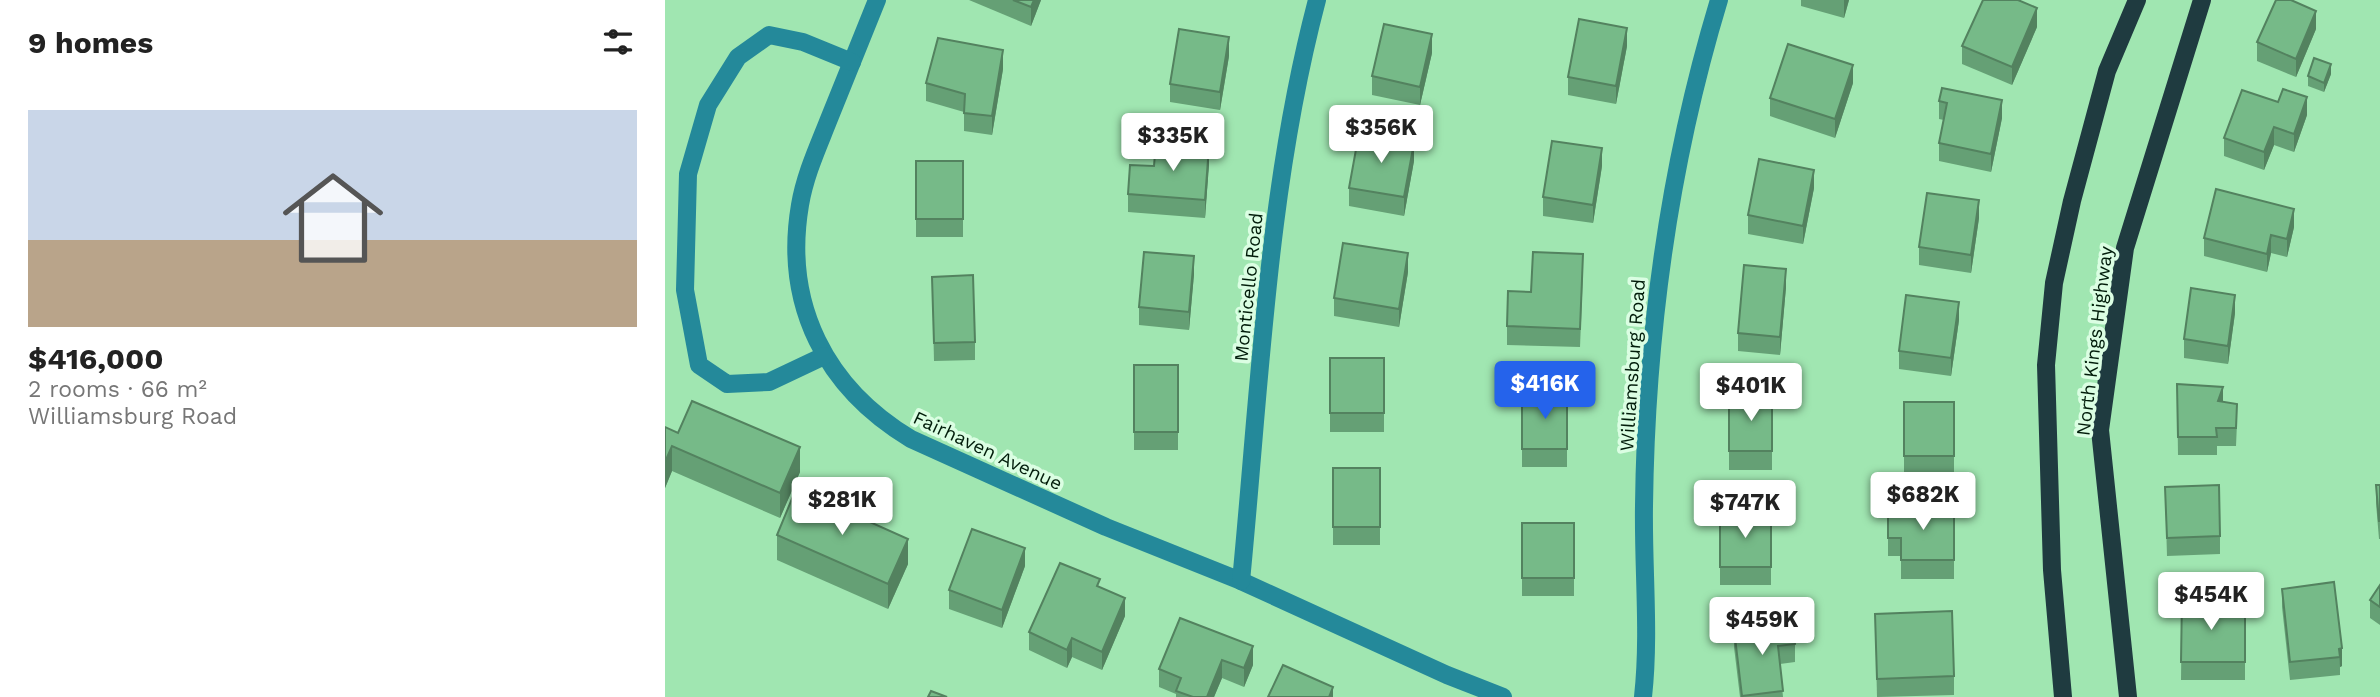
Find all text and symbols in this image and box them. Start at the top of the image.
icon: filters [599,23,637,61]
text: 9 homes [28,25,153,60]
pin: $356K [1332,106,1430,165]
pin: $335K [1124,114,1222,173]
text: $356K [1345,114,1417,141]
text: $335K [1137,122,1209,149]
icon: home [270,155,396,281]
street label: Monticello Road [1229,211,1268,363]
street label: North Kings Highway [2071,245,2118,437]
street label: Williamsburg Road [1615,278,1650,452]
text: $416,000 [28,341,164,376]
pin: $416K [1496,362,1594,421]
pin: $401K [1702,364,1800,423]
text: $416K [1510,370,1580,397]
text: $401K [1716,372,1786,399]
text: 2 rooms · 66 m² [28,376,207,403]
text: Williamsburg Road [28,403,237,430]
street label: Fairhaven Avenue [910,406,1066,495]
pin: $682K [1874,472,1972,532]
pin: $281K [793,477,891,537]
pin: $747K [1696,480,1794,540]
text: $682K [1887,481,1959,508]
text: $281K [808,486,876,513]
text: $747K [1710,489,1780,516]
pin: $454K [2162,572,2260,632]
text: $454K [2174,581,2248,608]
pin: $459K [1713,598,1811,657]
text: $459K [1725,606,1799,633]

